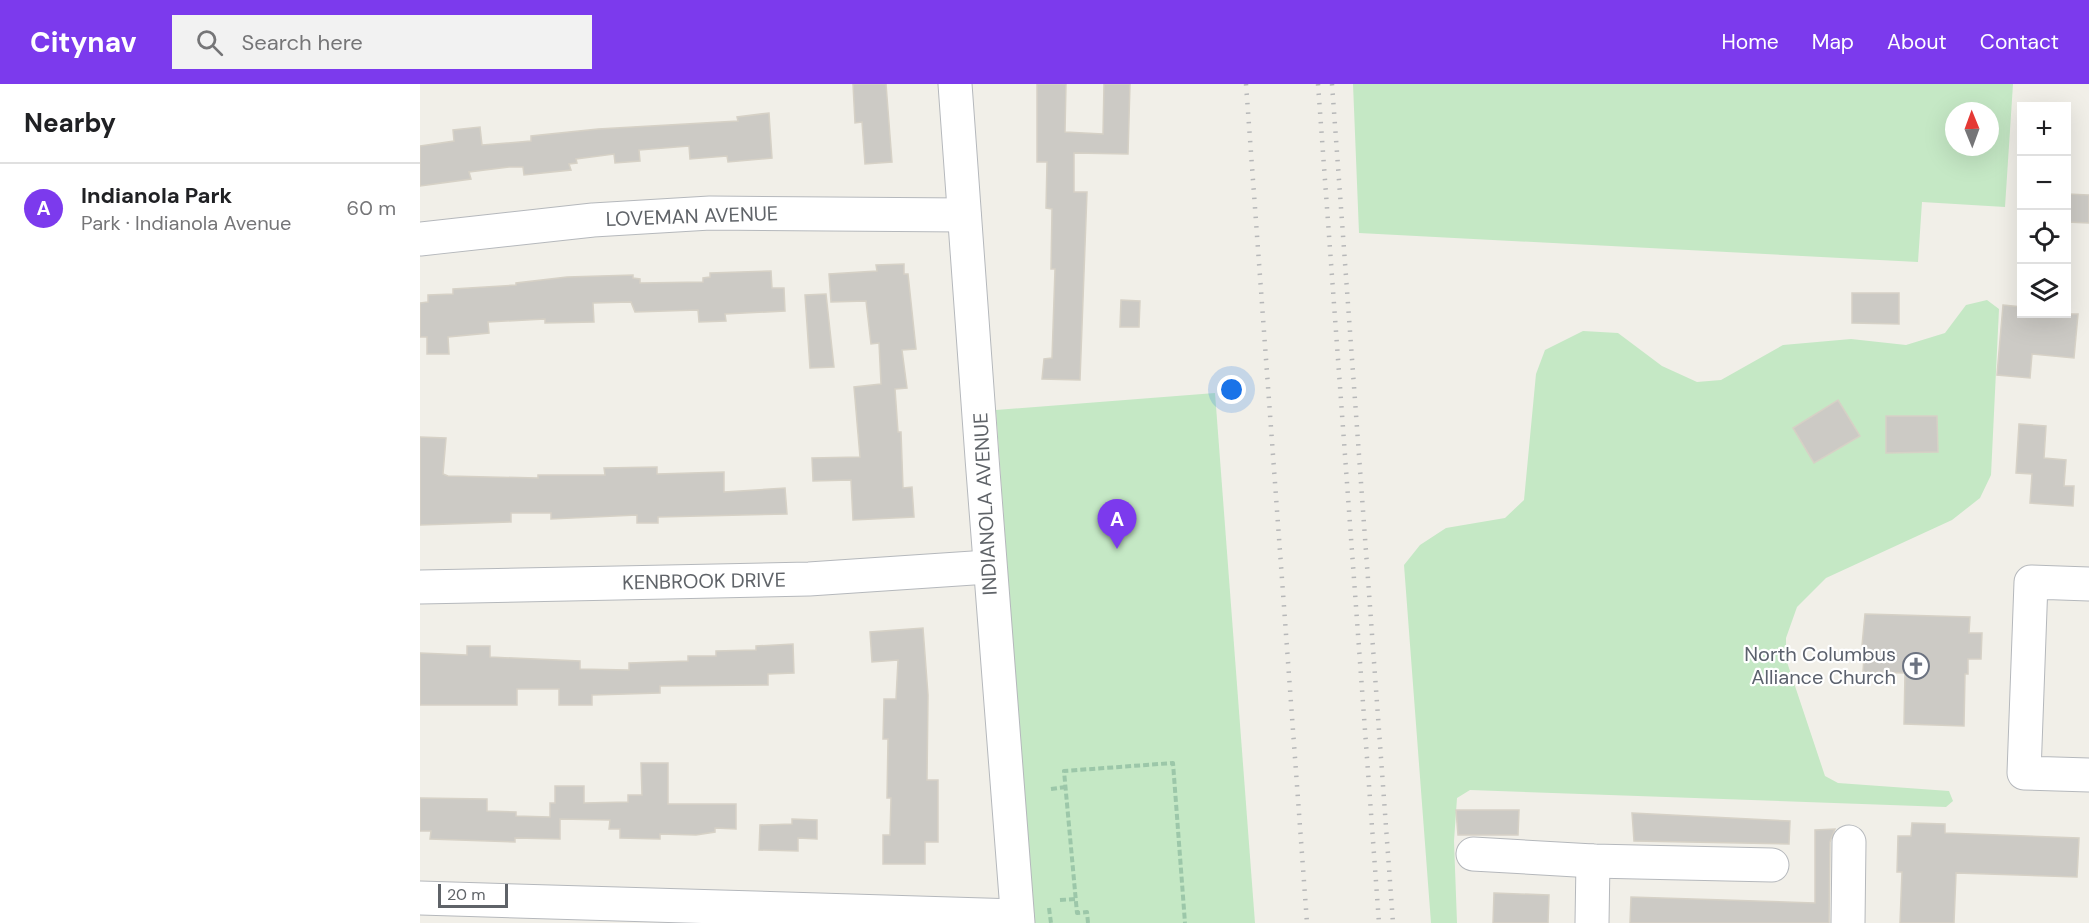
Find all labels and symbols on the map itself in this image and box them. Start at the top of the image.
north arrow [1945,102,1999,156]
street label: LOVEMAN AVENUE [605,200,779,232]
your location [1217,375,1246,404]
street label: INDIANOLA AVENUE [967,412,1003,596]
pin: A [1098,500,1136,549]
street label: KENBROOK DRIVE [622,567,786,595]
place label: North Columbus Alliance Church [1744,641,1896,690]
church icon: North Columbus Alliance Church [1901,651,1931,681]
scale bar [438,881,508,908]

